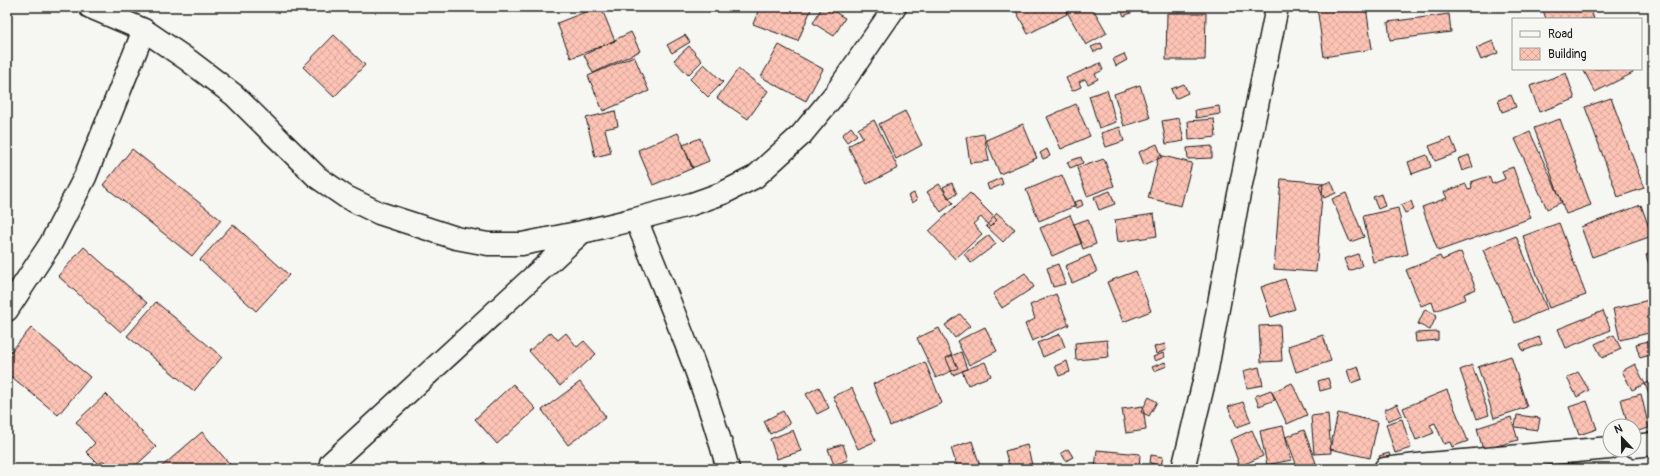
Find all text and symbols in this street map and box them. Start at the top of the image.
legend [1512,18,1642,70]
text: Road [1548,27,1573,42]
text: Building [1548,47,1587,62]
north arrow [1602,418,1642,458]
text: N [1613,422,1625,437]

